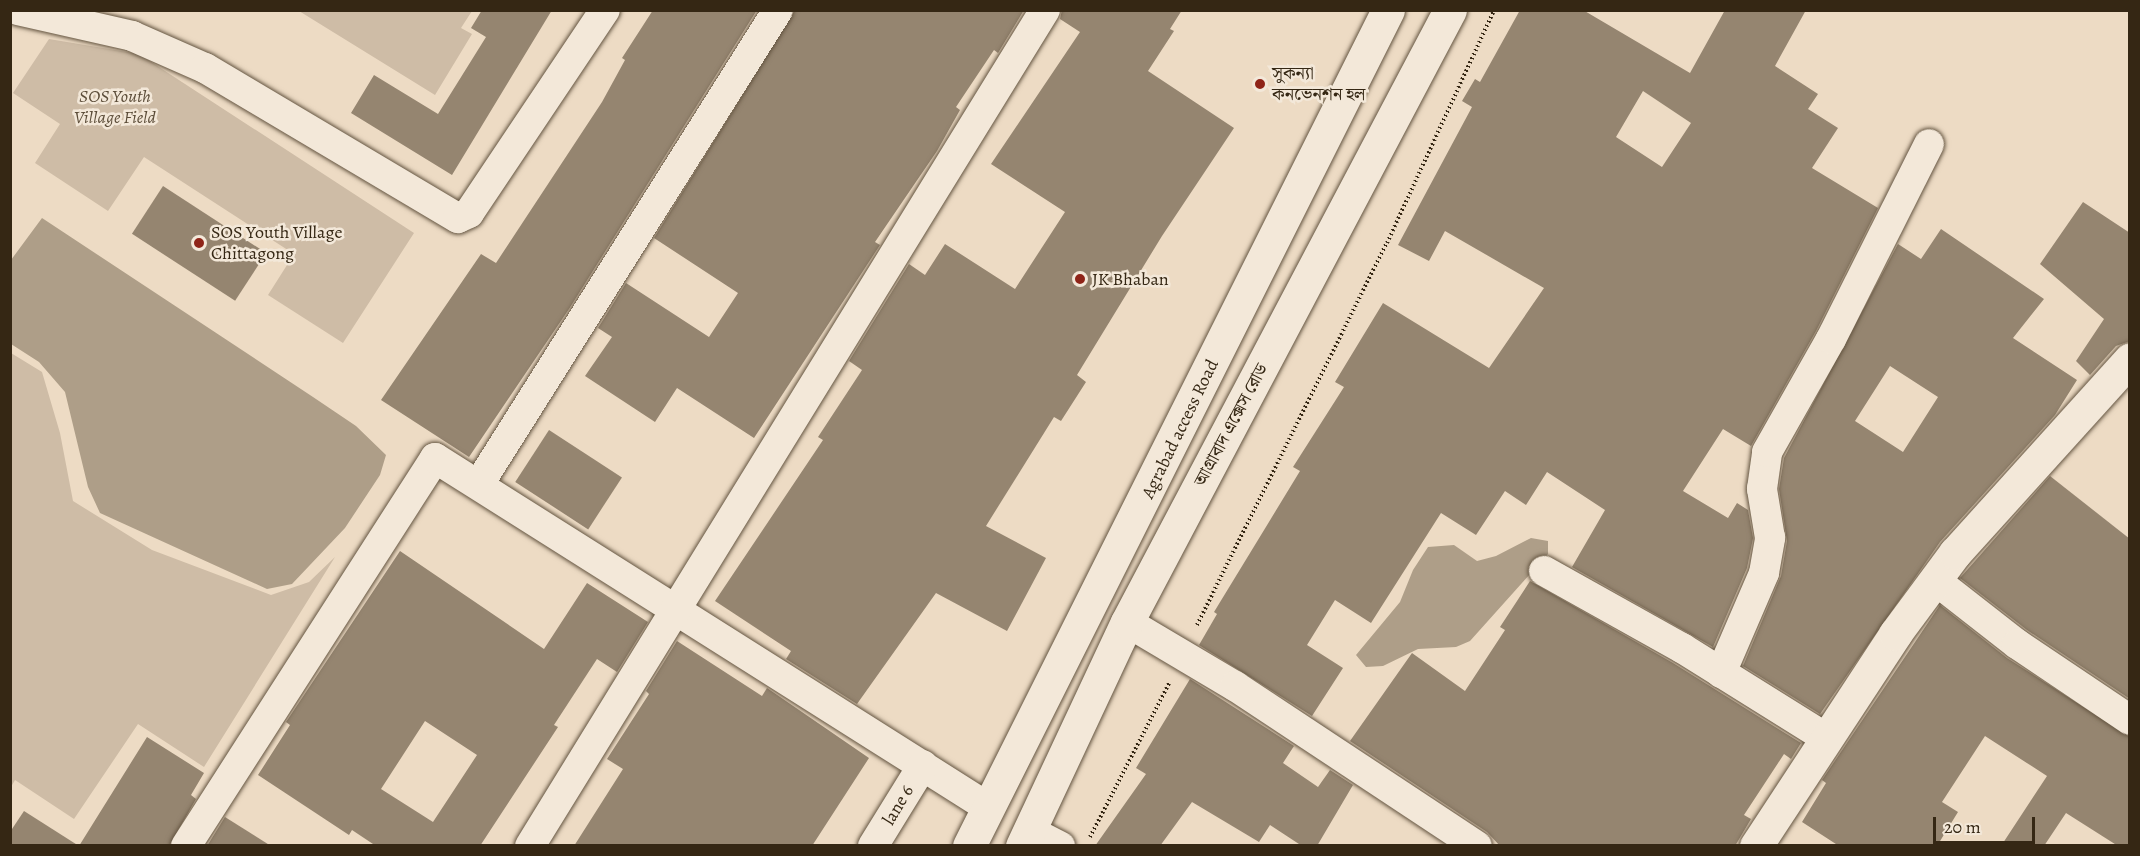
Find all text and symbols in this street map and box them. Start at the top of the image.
place label: সুকন্যা কনভেনশন হল [1272,63,1365,106]
marker: সুকন্যা কনভেনশন হল [1253,77,1267,91]
park label: SOS Youth Village Field [74,86,156,128]
place label: SOS Youth Village Chittagong [211,222,342,264]
marker: SOS Youth Village Chittagong [192,236,206,250]
place label: JK Bhaban [1092,268,1169,290]
marker: JK Bhaban [1073,272,1087,286]
street label: Agrabad access Road [1137,356,1223,502]
street label: আগ্রাবাদ এক্সেস রোড [1190,360,1272,490]
street label: lane 6 [878,781,918,829]
scale bar [1936,805,2038,843]
text: 20 m [1944,815,1981,839]

